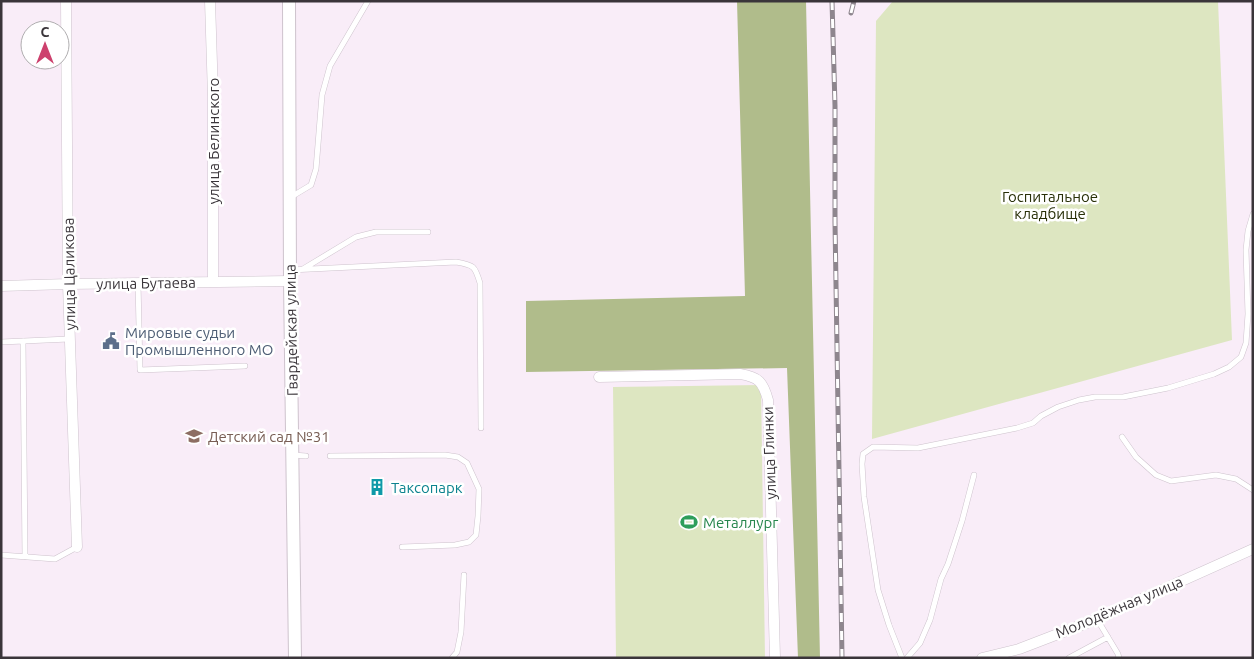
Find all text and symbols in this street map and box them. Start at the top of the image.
north arrow [20,20,70,70]
text: С [41,24,50,40]
street label: улица Белинского [205,78,222,204]
park label: Госпитальное кладбище [1002,188,1098,222]
street label: улица Цаликова [60,218,78,330]
street label: Гвардейская улица [281,264,301,396]
street label: улица Бутаева [96,274,196,292]
place label: Мировые судьи Промышленного МО [125,324,273,358]
public building icon: Мировые судьи Промышленного МО [101,331,121,351]
street label: улица Глинки [759,406,779,500]
school or university icon: Детский сад №31 [184,426,204,446]
place label: Детский сад №31 [208,428,330,445]
building icon: Таксопарк [367,477,387,497]
place label: Таксопарк [391,479,463,496]
sports icon: Металлург [679,512,699,532]
place label: Металлург [703,514,778,531]
street label: Молодёжная улица [1053,572,1185,642]

